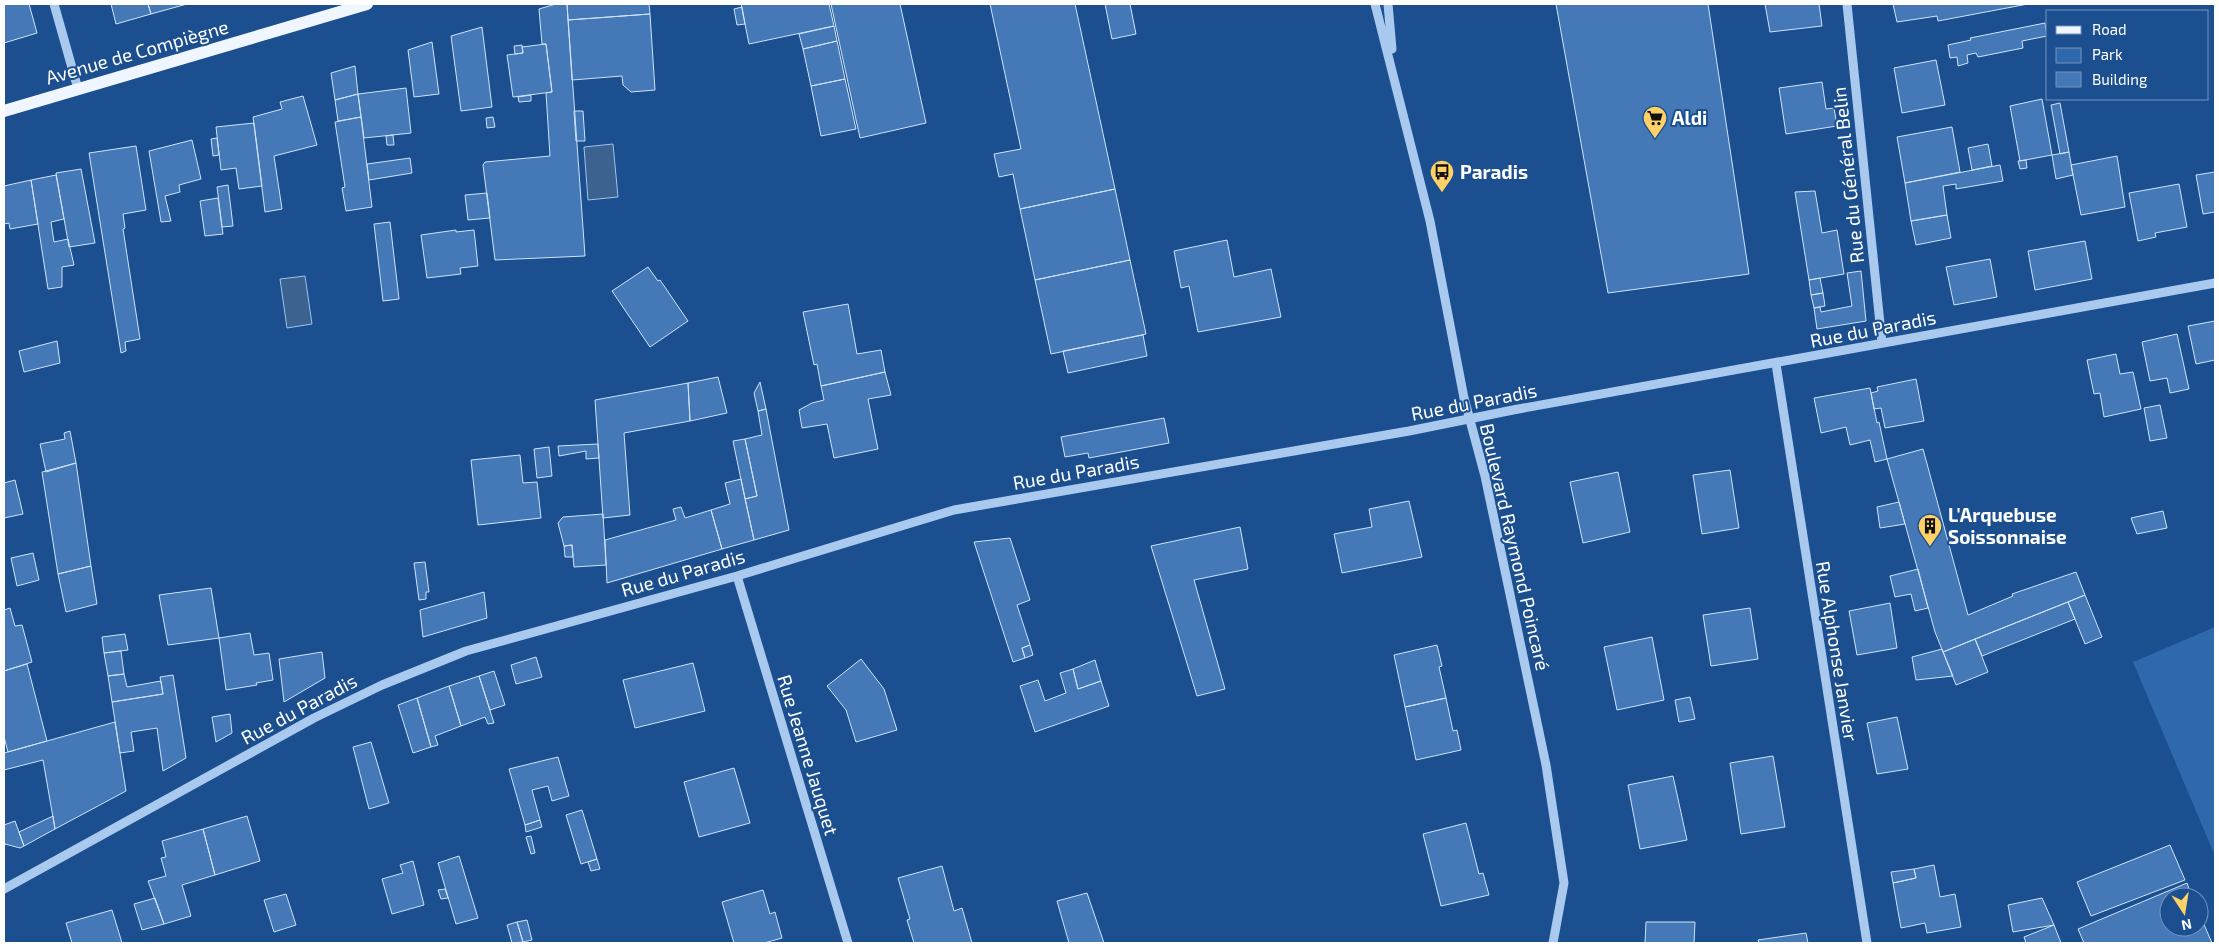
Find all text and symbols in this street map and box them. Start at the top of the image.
legend [2046,10,2209,100]
street label: Avenue de Compiègne [43,14,231,89]
text: Road [2092,20,2127,38]
text: Park [2092,45,2123,63]
text: Building [2092,70,2148,88]
street label: Rue du Général Belin [1827,86,1868,264]
supermarket icon: Aldi [1642,105,1668,139]
place label: Aldi [1672,106,1707,129]
bus stop icon: Paradis [1429,159,1455,193]
place label: Paradis [1460,160,1528,183]
street label: Rue du Paradis [1808,305,1938,352]
street label: Rue du Paradis [1409,378,1539,425]
street label: Boulevard Raymond Poincaré [1476,421,1555,673]
street label: Rue du Paradis [1011,449,1141,494]
place label: L'Arquebuse Soissonnaise [1948,503,2067,548]
building icon: L'Arquebuse Soissonnaise [1917,513,1943,547]
street label: Rue du Paradis [618,544,747,601]
street label: Rue Alphonse Janvier [1812,559,1863,743]
street label: Rue du Paradis [237,668,361,749]
street label: Rue Jeanne Jauquet [773,672,844,838]
north arrow [2159,887,2209,937]
text: N [2180,916,2194,935]

